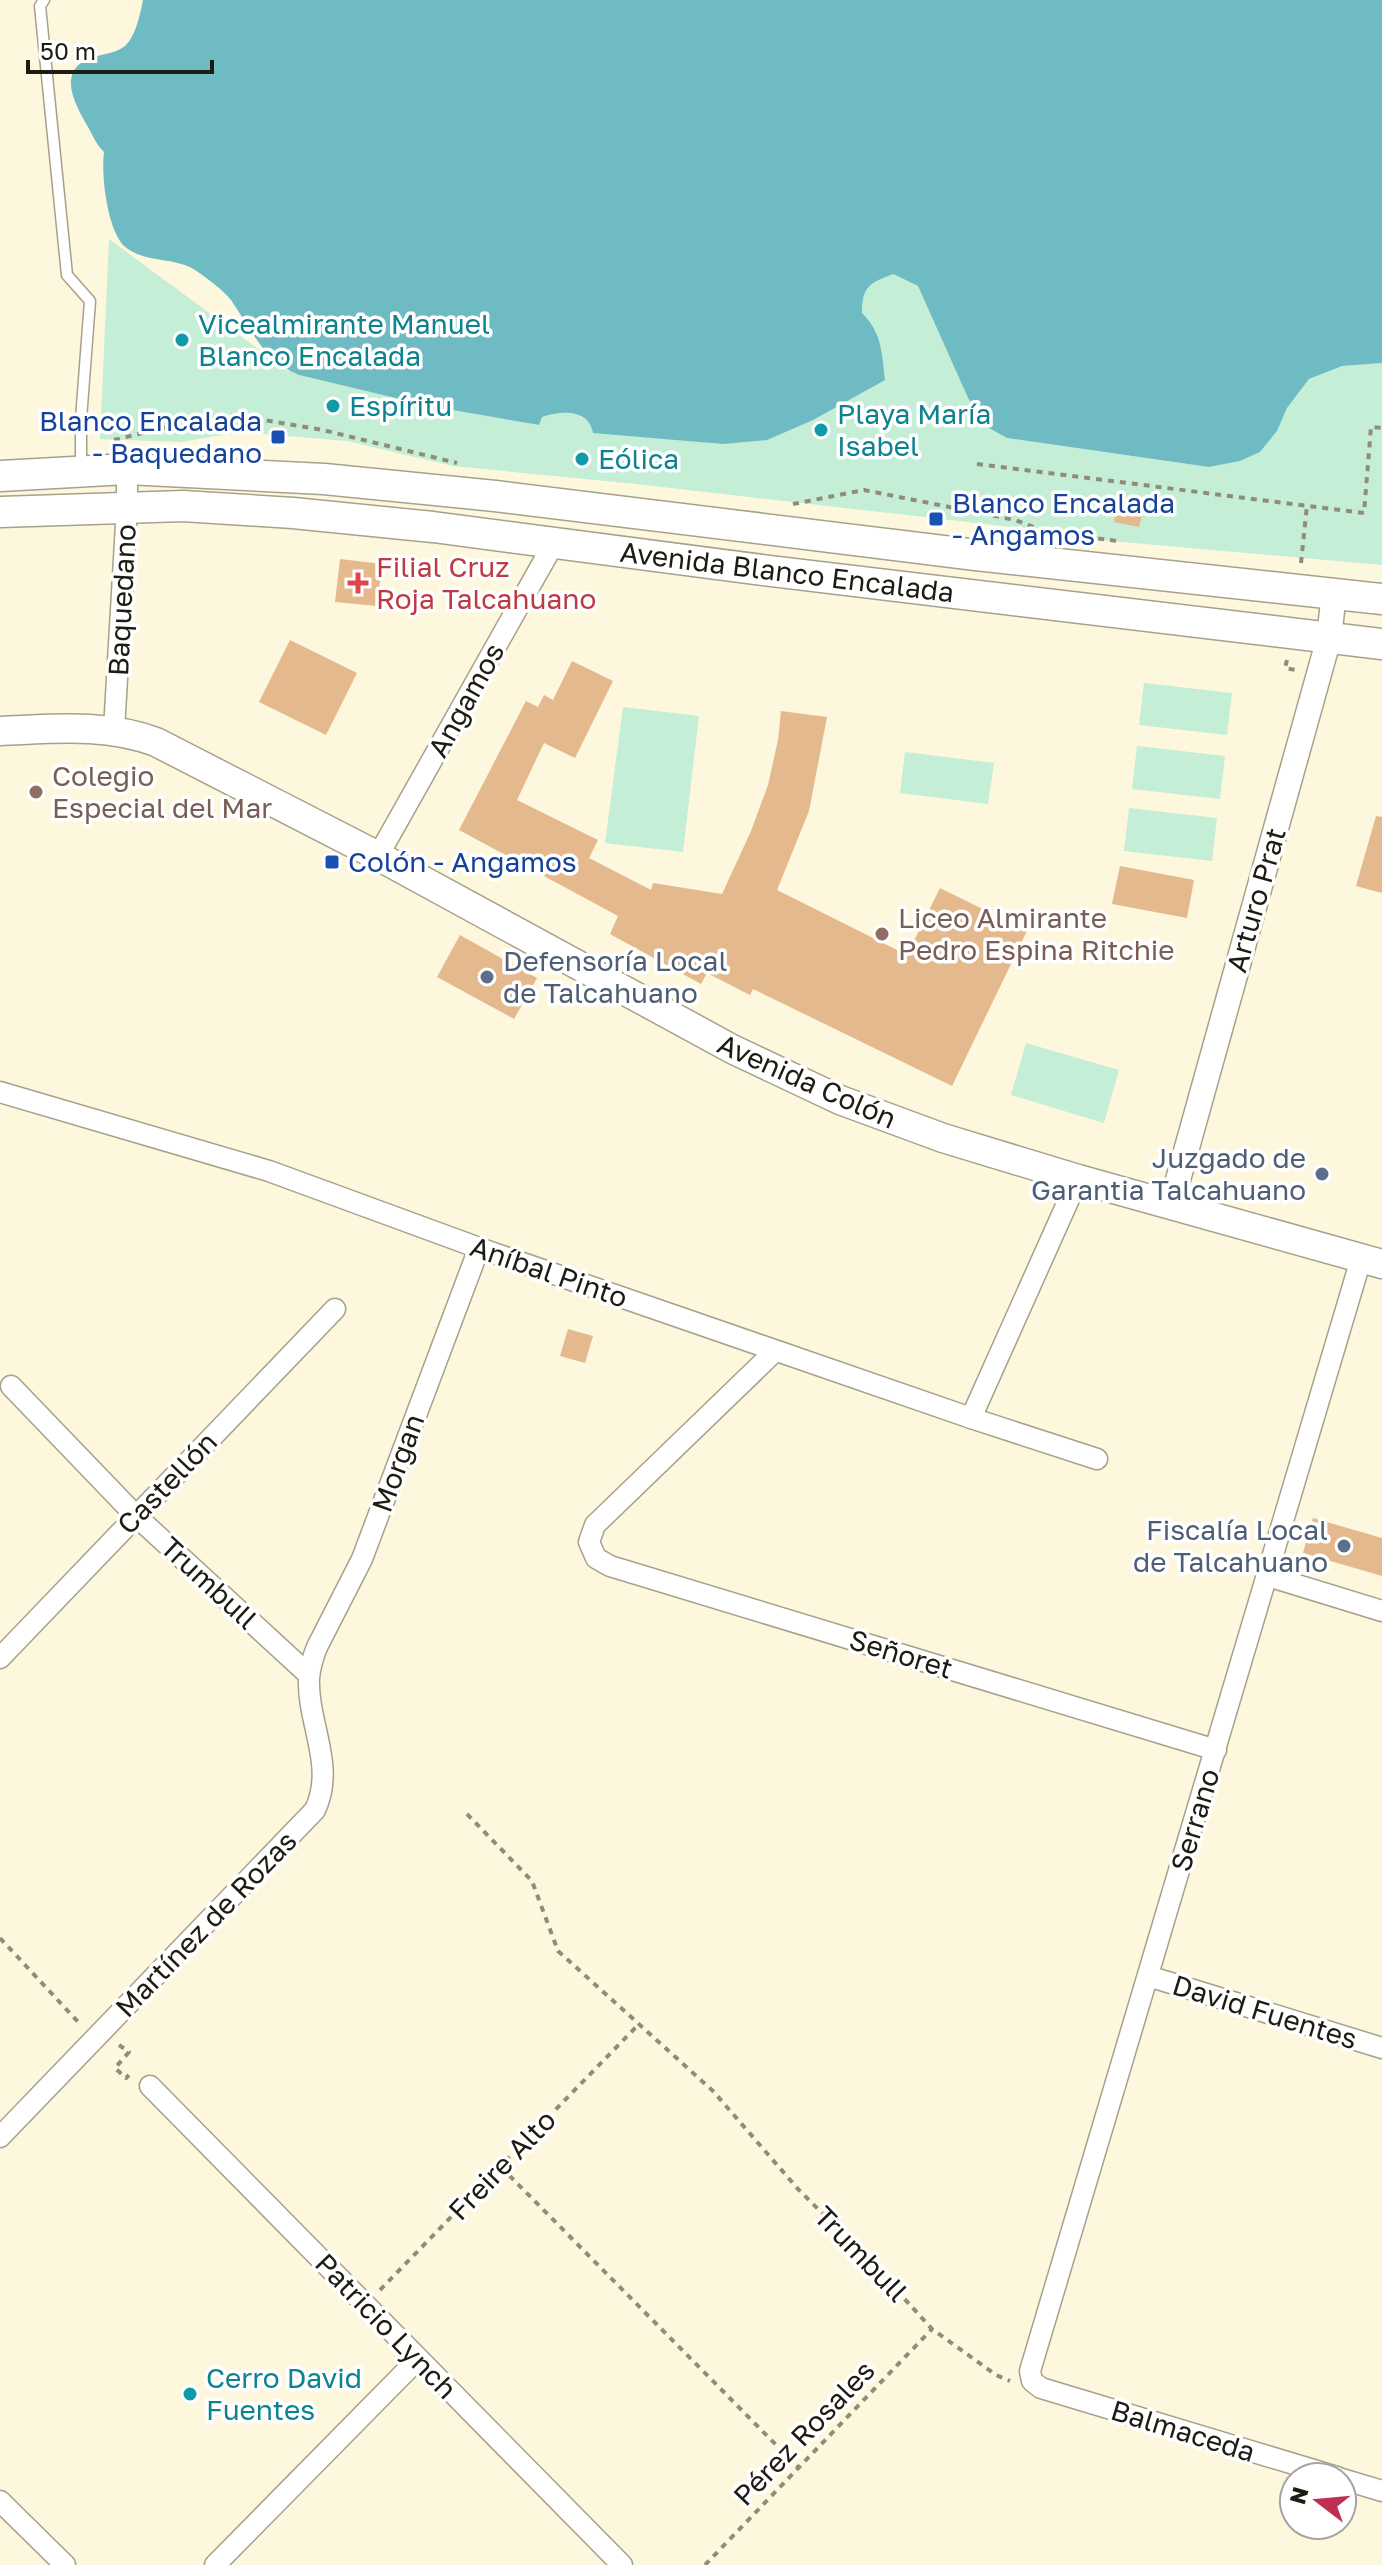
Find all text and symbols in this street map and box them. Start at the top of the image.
scale bar [28,24,212,74]
text: 50 m [40,36,96,65]
place label: Vicealmirante Manuel Blanco Encalada [198,307,490,372]
marker: Vicealmirante Manuel Blanco Encalada [173,331,191,349]
place label: Espíritu [349,389,452,422]
marker: Espíritu [324,397,342,415]
place label: Playa María Isabel [837,397,991,462]
place label: Blanco Encalada - Baquedano [39,404,262,469]
marker: Playa María Isabel [812,421,830,439]
marker: Blanco Encalada - Baquedano [269,428,287,446]
place label: Eólica [598,442,679,475]
marker: Eólica [573,450,591,468]
place label: Blanco Encalada - Angamos [952,486,1175,551]
marker: Blanco Encalada - Angamos [927,510,945,528]
street label: Baquedano [101,523,142,677]
street label: Avenida Blanco Encalada [618,535,956,608]
place label: Filial Cruz Roja Talcahuano [376,550,596,615]
marker: Filial Cruz Roja Talcahuano [347,572,369,594]
street label: Angamos [421,637,510,763]
place label: Colegio Especial del Mar [52,759,272,824]
marker: Colegio Especial del Mar [27,783,45,801]
street label: Arturo Prat [1219,824,1292,976]
place label: Colón - Angamos [348,845,577,878]
marker: Colón - Angamos [323,853,341,871]
place label: Liceo Almirante Pedro Espina Ritchie [898,901,1175,966]
marker: Liceo Almirante Pedro Espina Ritchie [873,925,891,943]
place label: Defensoría Local de Talcahuano [503,944,727,1009]
marker: Defensoría Local de Talcahuano [478,968,496,986]
street label: Avenida Colón [713,1026,902,1135]
place label: Juzgado de Garantia Talcahuano [1031,1141,1306,1206]
marker: Juzgado de Garantia Talcahuano [1313,1165,1331,1183]
street label: Aníbal Pinto [466,1229,632,1314]
street label: Morgan [365,1409,430,1516]
street label: Castellón [110,1425,223,1540]
place label: Fiscalía Local de Talcahuano [1133,1513,1328,1578]
street label: Trumbull [154,1530,264,1635]
marker: Fiscalía Local de Talcahuano [1335,1537,1353,1555]
street label: Señoret [846,1622,957,1685]
street label: Serrano [1163,1765,1226,1875]
street label: Martínez de Rozas [108,1824,303,2024]
street label: David Fuentes [1169,1968,1361,2055]
street label: Freire Alto [441,2103,562,2226]
street label: Trumbull [808,2199,915,2308]
street label: Patricio Lynch [309,2246,464,2405]
street label: Pérez Rosales [726,2353,881,2512]
place label: Cerro David Fuentes [206,2361,362,2426]
marker: Cerro David Fuentes [181,2385,199,2403]
street label: Balmaceda [1107,2393,1259,2468]
north arrow [1278,2461,1358,2541]
text: N [1283,2484,1314,2507]

